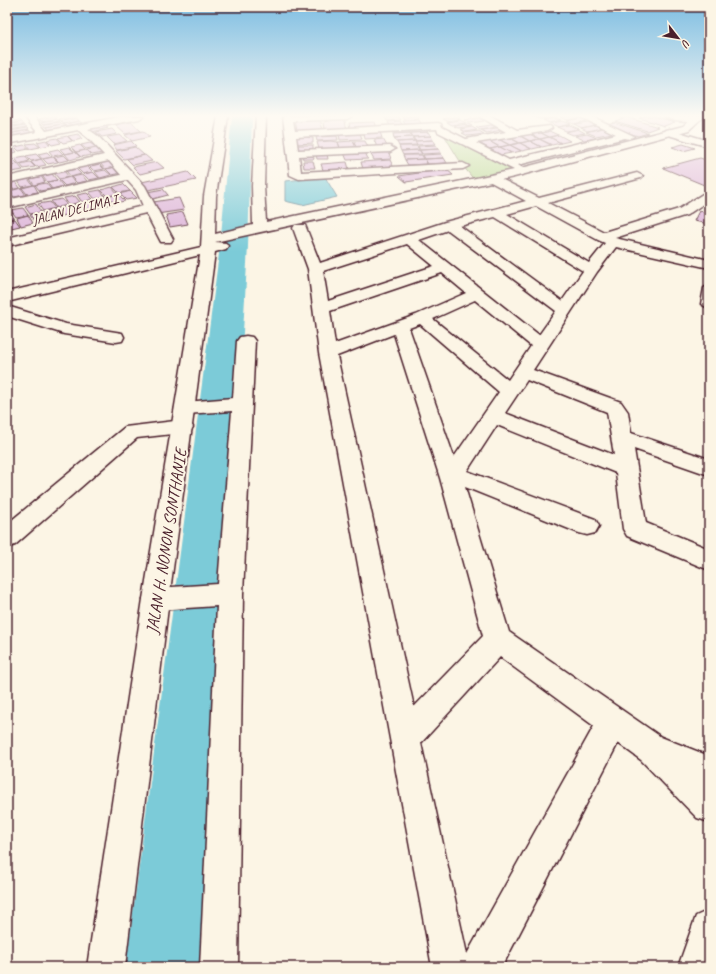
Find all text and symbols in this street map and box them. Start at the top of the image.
north arrow [658,18,698,58]
text: U [678,37,694,51]
street label: JALAN DELIMA I [30,190,123,229]
street label: JALAN H. NONON SONTHANIE [141,444,192,636]

